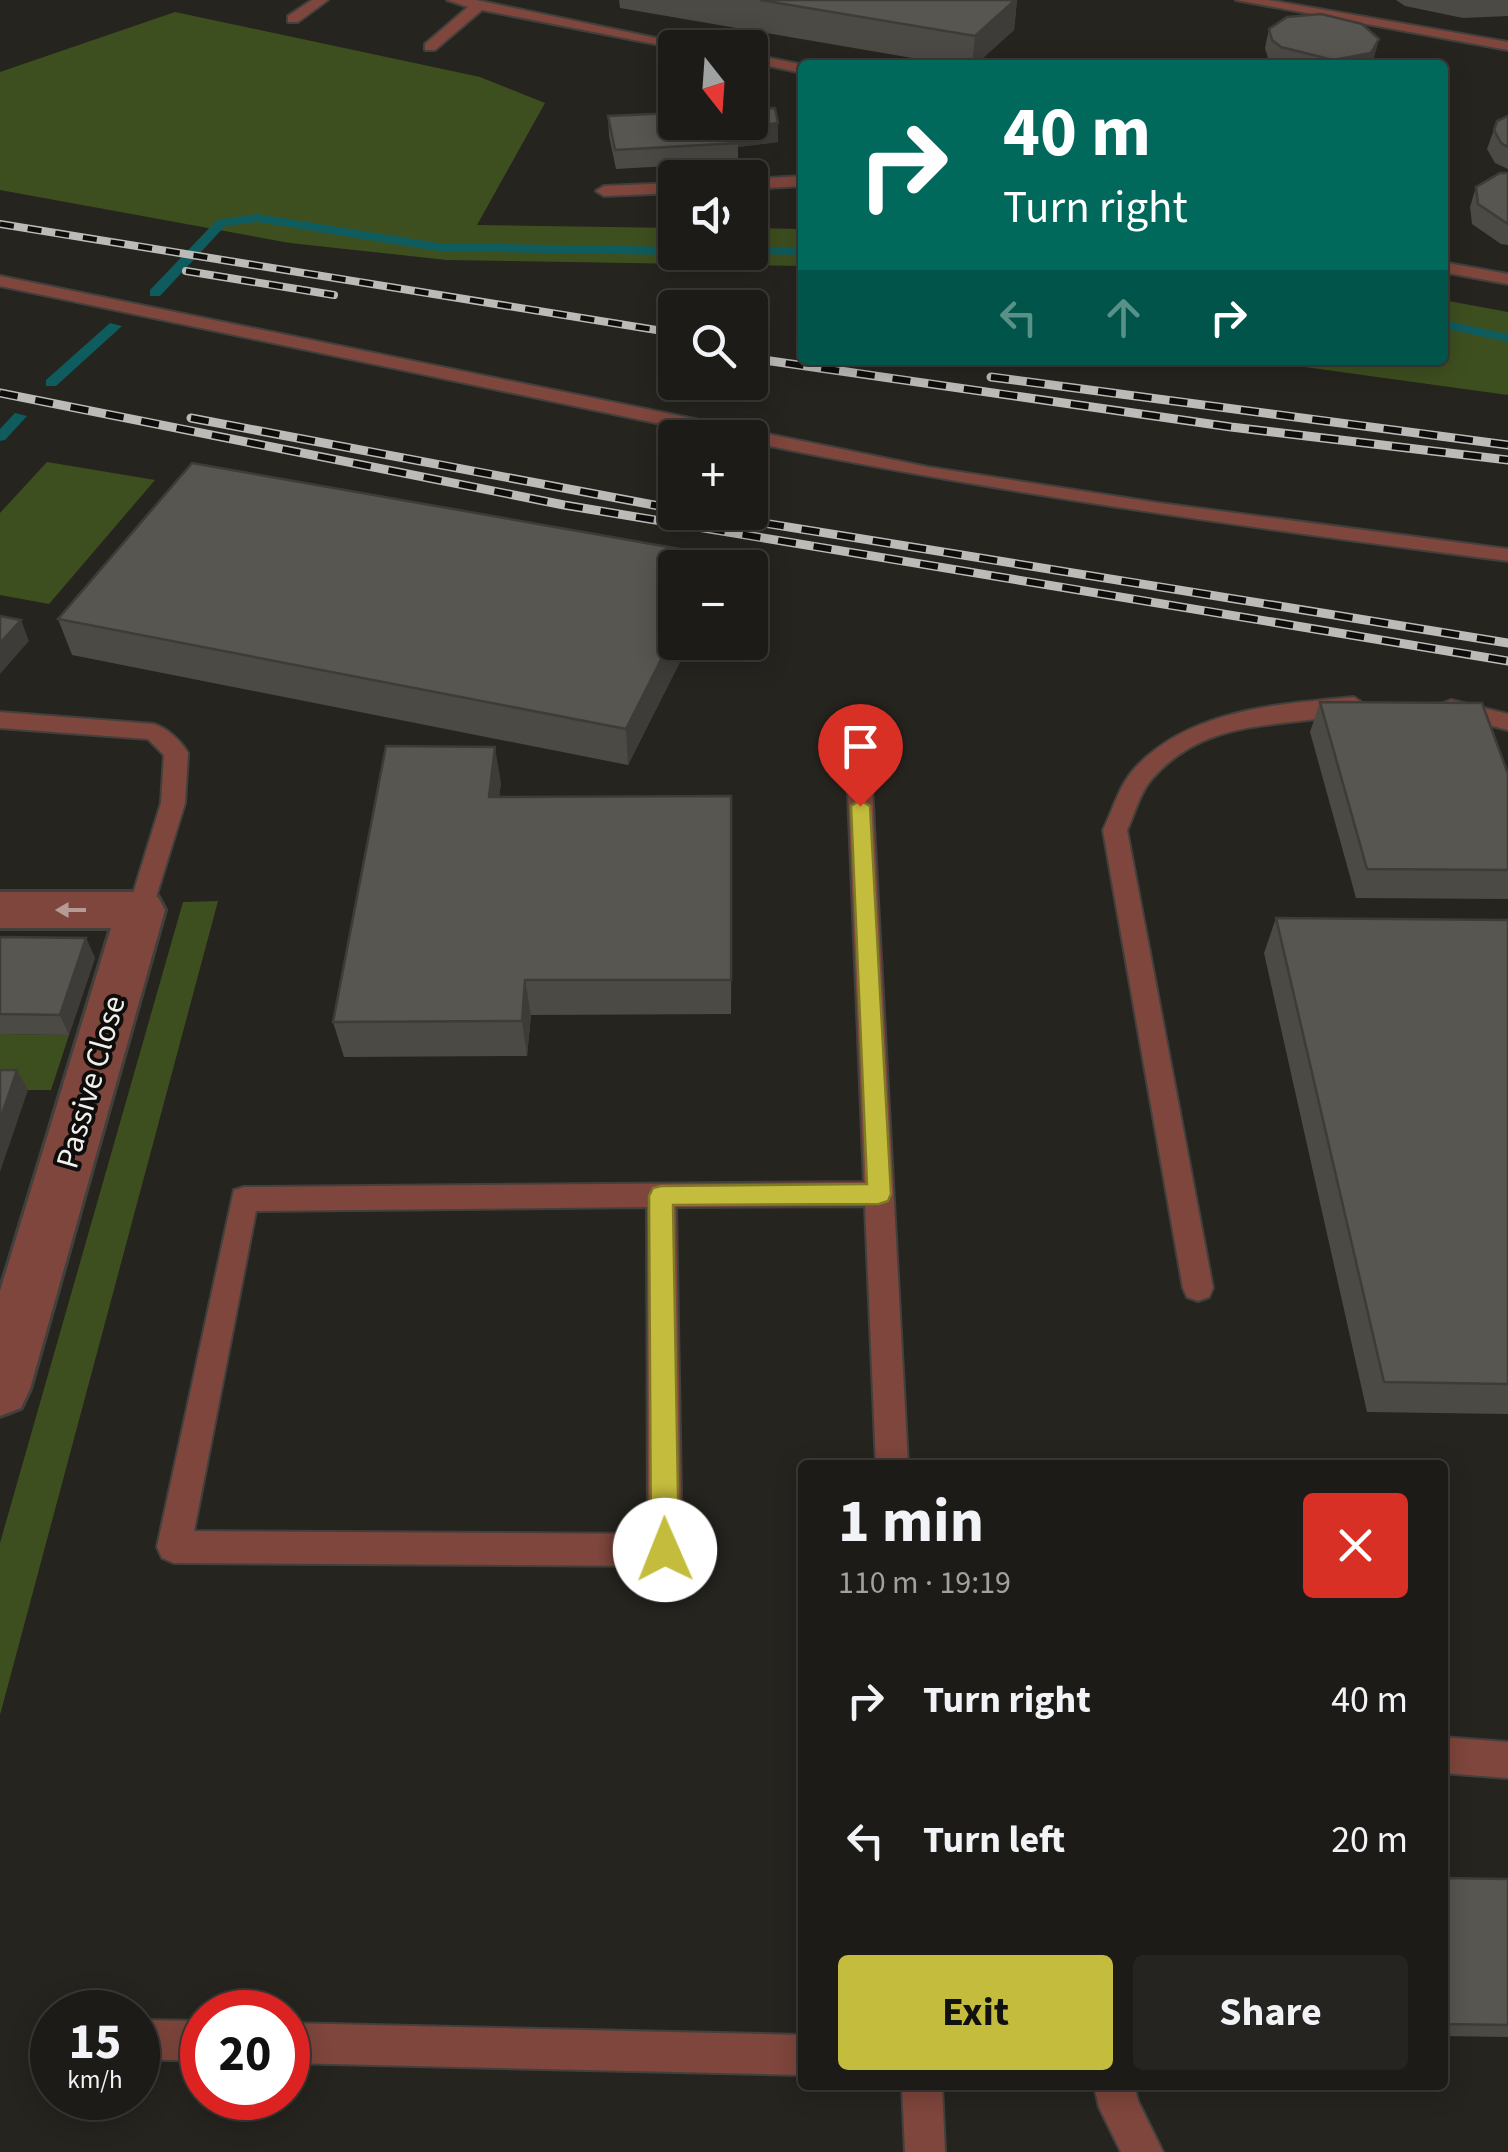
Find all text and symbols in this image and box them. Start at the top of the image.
north arrow [658,30,768,140]
map controls [658,30,768,660]
text: 40 m [1003,83,1151,183]
icon: right [838,100,968,230]
button: sound [658,160,768,270]
text: Turn right [1003,176,1188,240]
button: search [658,290,768,400]
icon: left [991,290,1046,345]
icon: ahead [1096,290,1151,345]
icon: right [1201,290,1256,345]
button: + [658,420,768,530]
button: − [658,550,768,660]
pin [818,704,903,807]
icon: arrive [833,719,888,774]
one-way arrow [54,902,86,918]
street label: Passive Close [44,990,138,1174]
text: 1 min [838,1480,984,1565]
button: close [1303,1493,1408,1598]
position arrow [613,1498,717,1602]
text: 110 m · 19:19 [838,1560,1011,1606]
icon: right [838,1673,893,1728]
text: Turn right [923,1673,1091,1727]
text: 40 m [1331,1673,1408,1727]
icon: left [838,1813,893,1868]
text: Turn left [923,1813,1065,1867]
text: 20 m [1331,1813,1408,1867]
button: Exit [838,1955,1113,2070]
button: Share [1133,1955,1408,2070]
speed limit sign: 20 [180,1990,310,2120]
text: 15 [69,2007,121,2078]
text: km/h [67,2062,123,2098]

